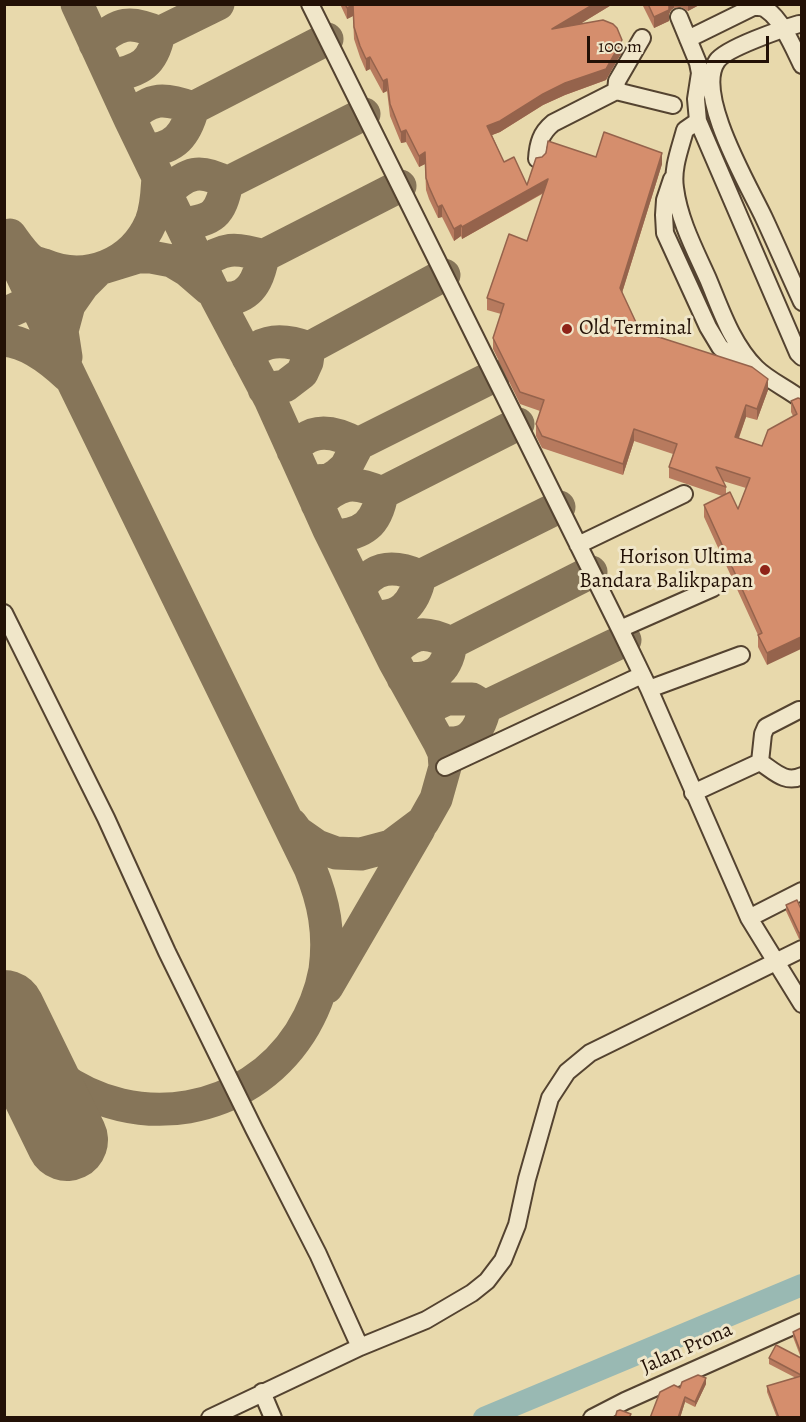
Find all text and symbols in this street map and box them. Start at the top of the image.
scale bar [590,24,772,62]
text: 100 m [598,34,642,58]
place label: Old Terminal [579,316,692,342]
marker: Old Terminal [560,322,574,336]
place label: Horison Ultima Bandara Balikpapan [579,545,753,595]
marker: Horison Ultima Bandara Balikpapan [758,563,772,577]
street label: Jalan Prona [637,1318,737,1380]

